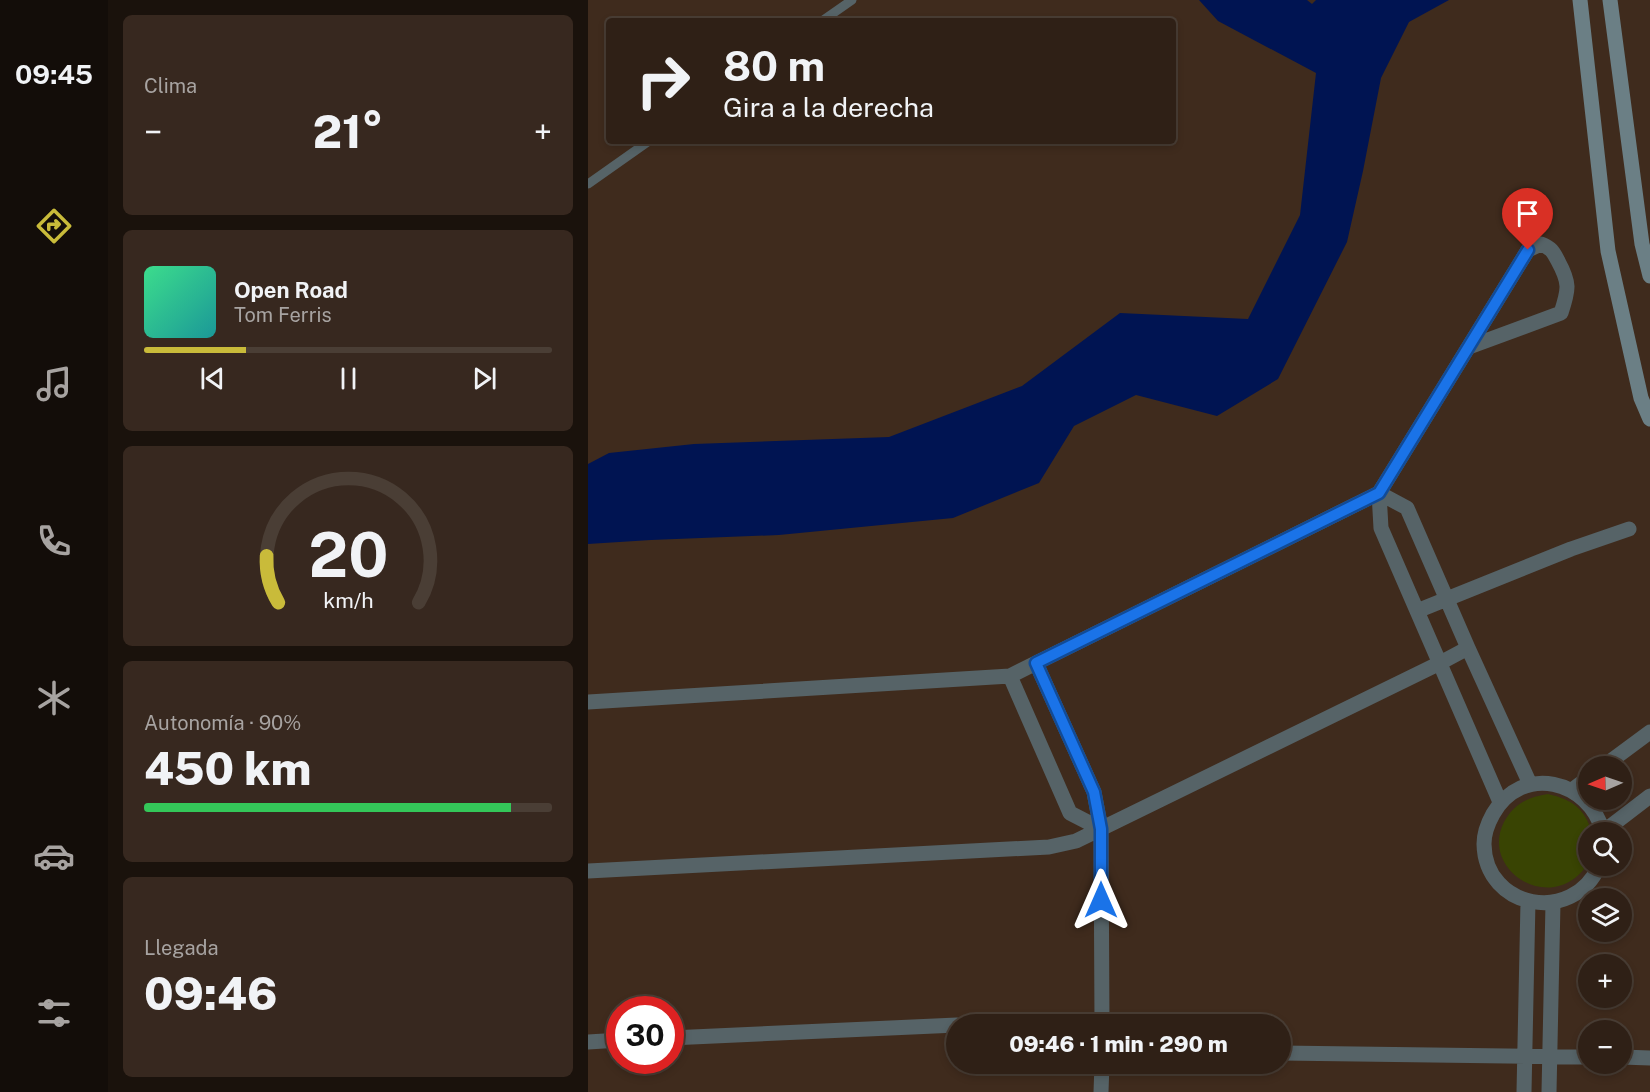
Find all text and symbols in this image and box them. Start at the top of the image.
text: 80 m [723,41,825,90]
icon: right [624,42,702,120]
text: 09:45 [15,58,93,90]
text: Clima [144,74,197,98]
text: Gira a la derecha [723,91,934,123]
text: 21° [313,105,383,158]
text: − [144,113,162,151]
text: + [534,113,552,151]
pin [1502,188,1553,250]
icon: arrive [1511,197,1544,230]
icon: directions [33,205,75,247]
text: Open Road [234,277,348,303]
text: Tom Ferris [234,303,332,327]
icon: previous [196,362,229,395]
icon: pause [332,362,365,395]
icon: next [468,362,501,395]
icon: music [33,363,75,405]
text: 20 [308,518,388,591]
icon: phone [33,520,75,562]
text: km/h [323,588,373,613]
icon: climate [33,677,75,719]
text: Autonomía · 90% [144,711,301,735]
text: 450 km [144,742,311,795]
north arrow [1578,756,1632,810]
map controls [1578,756,1632,1074]
button: search [1578,822,1632,876]
icon: car [33,835,75,877]
position arrow [1069,868,1133,932]
button: layers [1578,888,1632,942]
text: Llegada [144,936,219,960]
button: + [1578,954,1632,1008]
text: 09:46 [144,967,278,1020]
icon: filters [33,992,75,1034]
speed limit sign: 30 [606,996,684,1074]
button: − [1578,1020,1632,1074]
text: 09:46 · 1 min · 290 m [1009,1031,1228,1057]

